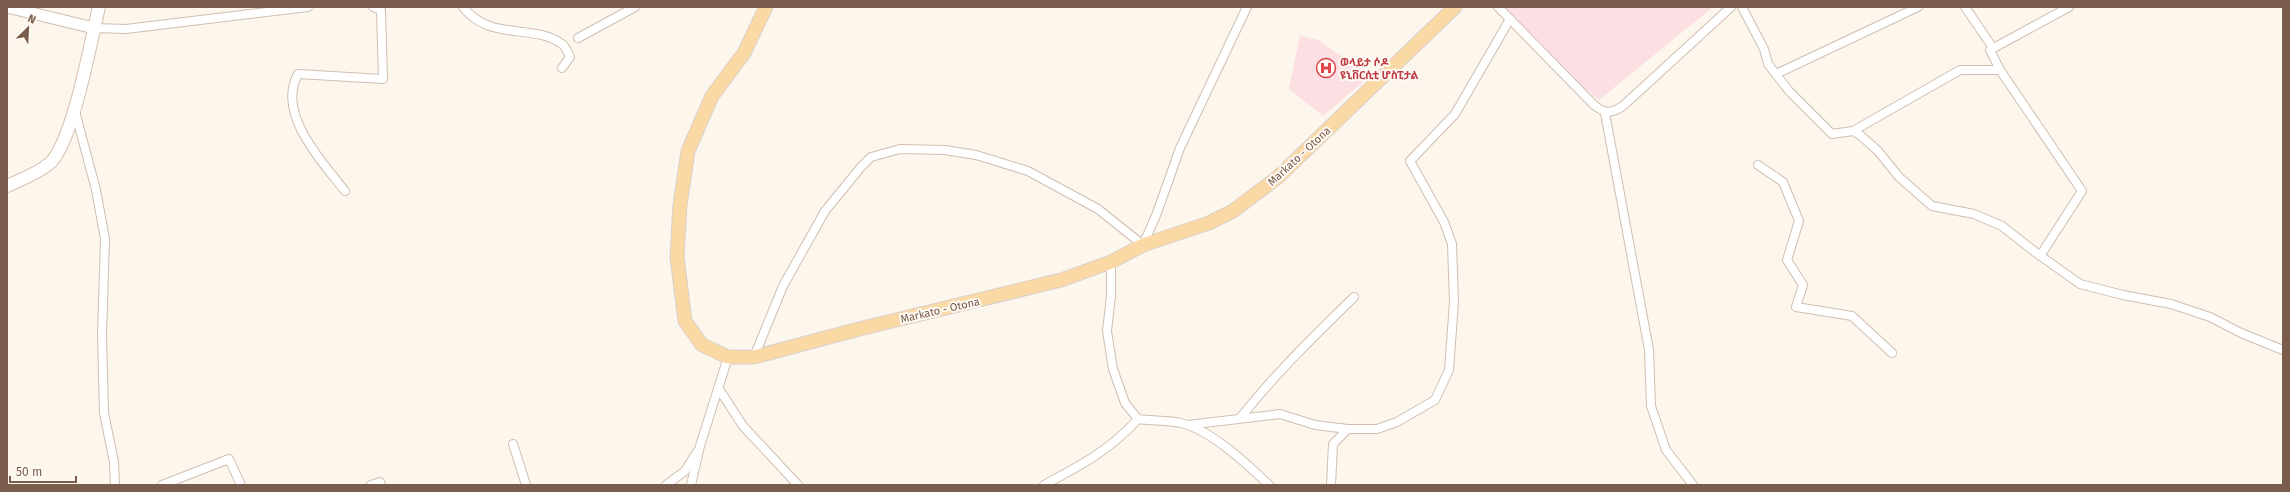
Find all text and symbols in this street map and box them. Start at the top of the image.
north arrow [8,8,48,48]
text: N [26,12,38,27]
place label: ወላይታ ሶዶ ዩኒቨርሲቲ ሆስፒታል [1340,56,1418,82]
hospital icon: ወላይታ ሶዶ ዩኒቨርሲቲ ሆስፒታል [1315,57,1337,79]
street label: Markato - Otona [1265,124,1333,189]
street label: Markato - Otona [899,295,981,326]
scale bar [10,458,76,484]
text: 50 m [16,465,42,479]

